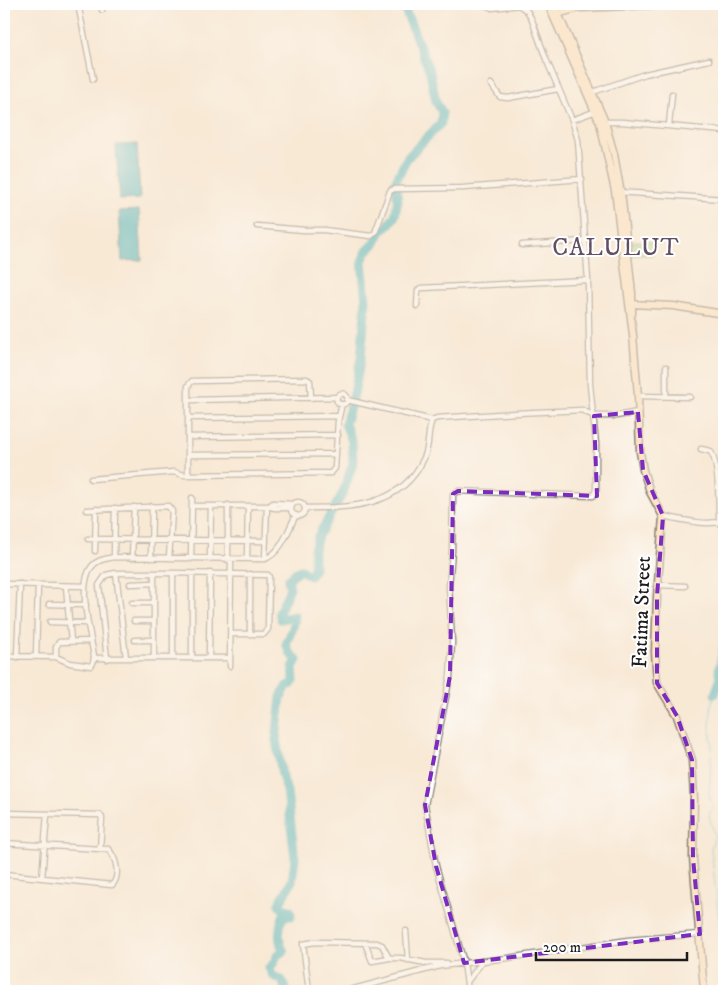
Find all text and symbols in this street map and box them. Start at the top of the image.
district label: CALULUT [552,233,680,263]
street label: Fatima Street [627,555,657,669]
scale bar [536,930,687,962]
text: 200 m [543,938,581,957]

